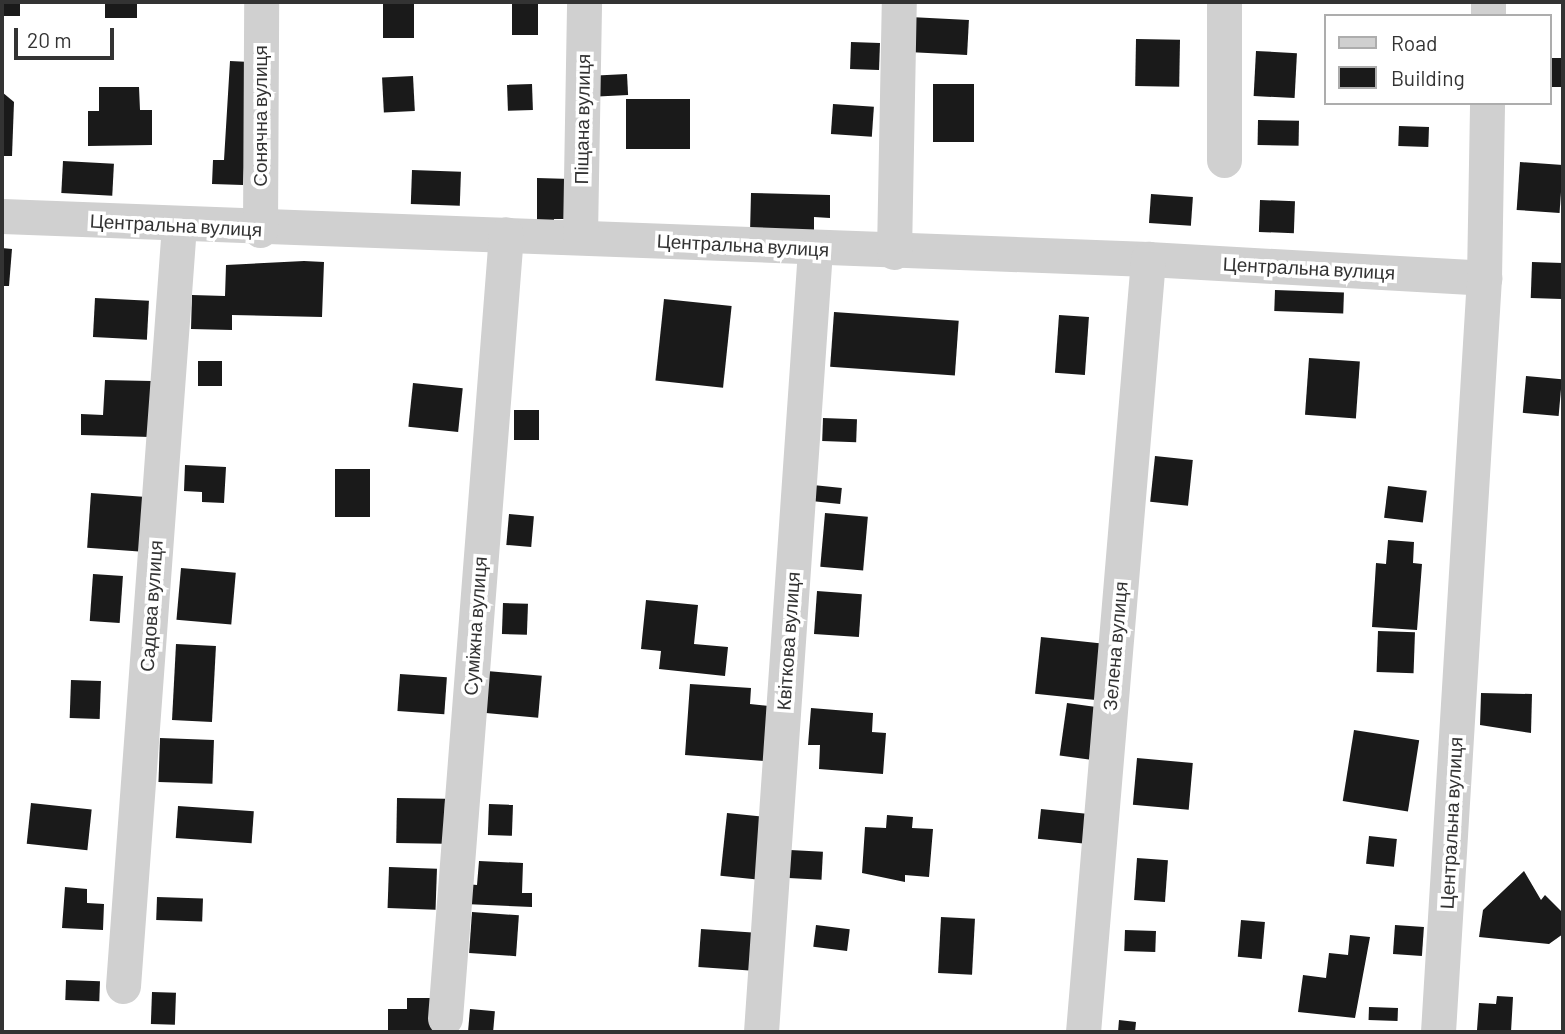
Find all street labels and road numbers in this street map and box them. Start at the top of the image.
street label: Сонячна вулиця [249,45,271,187]
street label: Піщана вулиця [569,54,595,184]
street label: Центральна вулиця [89,209,263,241]
street label: Центральна вулиця [656,229,830,261]
street label: Центральна вулиця [1222,252,1396,284]
street label: Садова вулиця [135,539,167,673]
street label: Суміжна вулиця [459,556,491,696]
street label: Квіткова вулиця [772,571,804,711]
street label: Зелена вулиця [1098,580,1132,712]
street label: Центральна вулиця [1435,736,1467,910]

